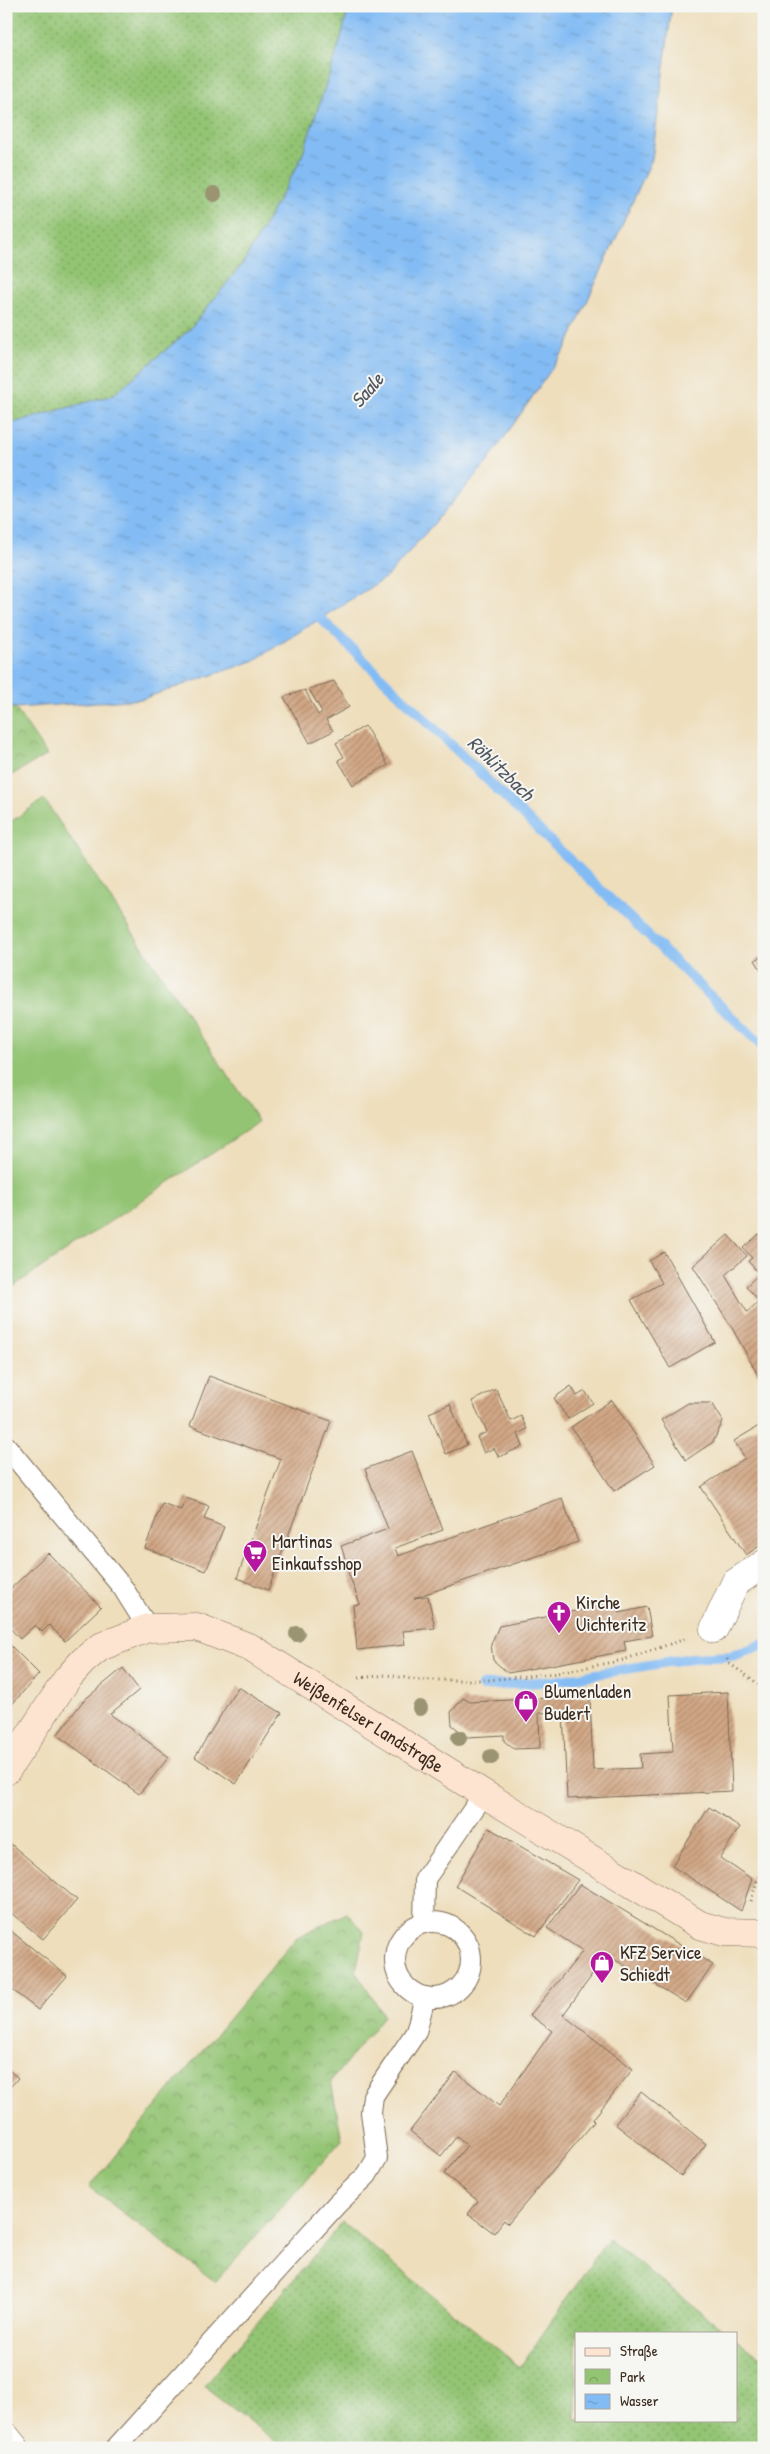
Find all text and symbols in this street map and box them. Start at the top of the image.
water label: Saale [344,366,390,413]
water label: Röhlitzbach [462,729,542,807]
place label: Martinas Einkaufsshop [272,1528,361,1576]
supermarket icon: Martinas Einkaufsshop [242,1539,268,1573]
place label: Kirche Uichteritz [576,1589,646,1637]
church icon: Kirche Uichteritz [546,1600,572,1634]
street label: Weißenfelser Landstraße [289,1665,449,1779]
place label: Blumenladen Budert [544,1678,631,1726]
shop icon: Blumenladen Budert [513,1689,539,1723]
place label: KFZ Service Schiedt [620,1939,702,1987]
shop icon: KFZ Service Schiedt [589,1950,615,1984]
legend [575,2332,738,2422]
text: Straße [620,2340,658,2361]
text: Park [620,2366,645,2387]
text: Wasser [620,2390,659,2411]

